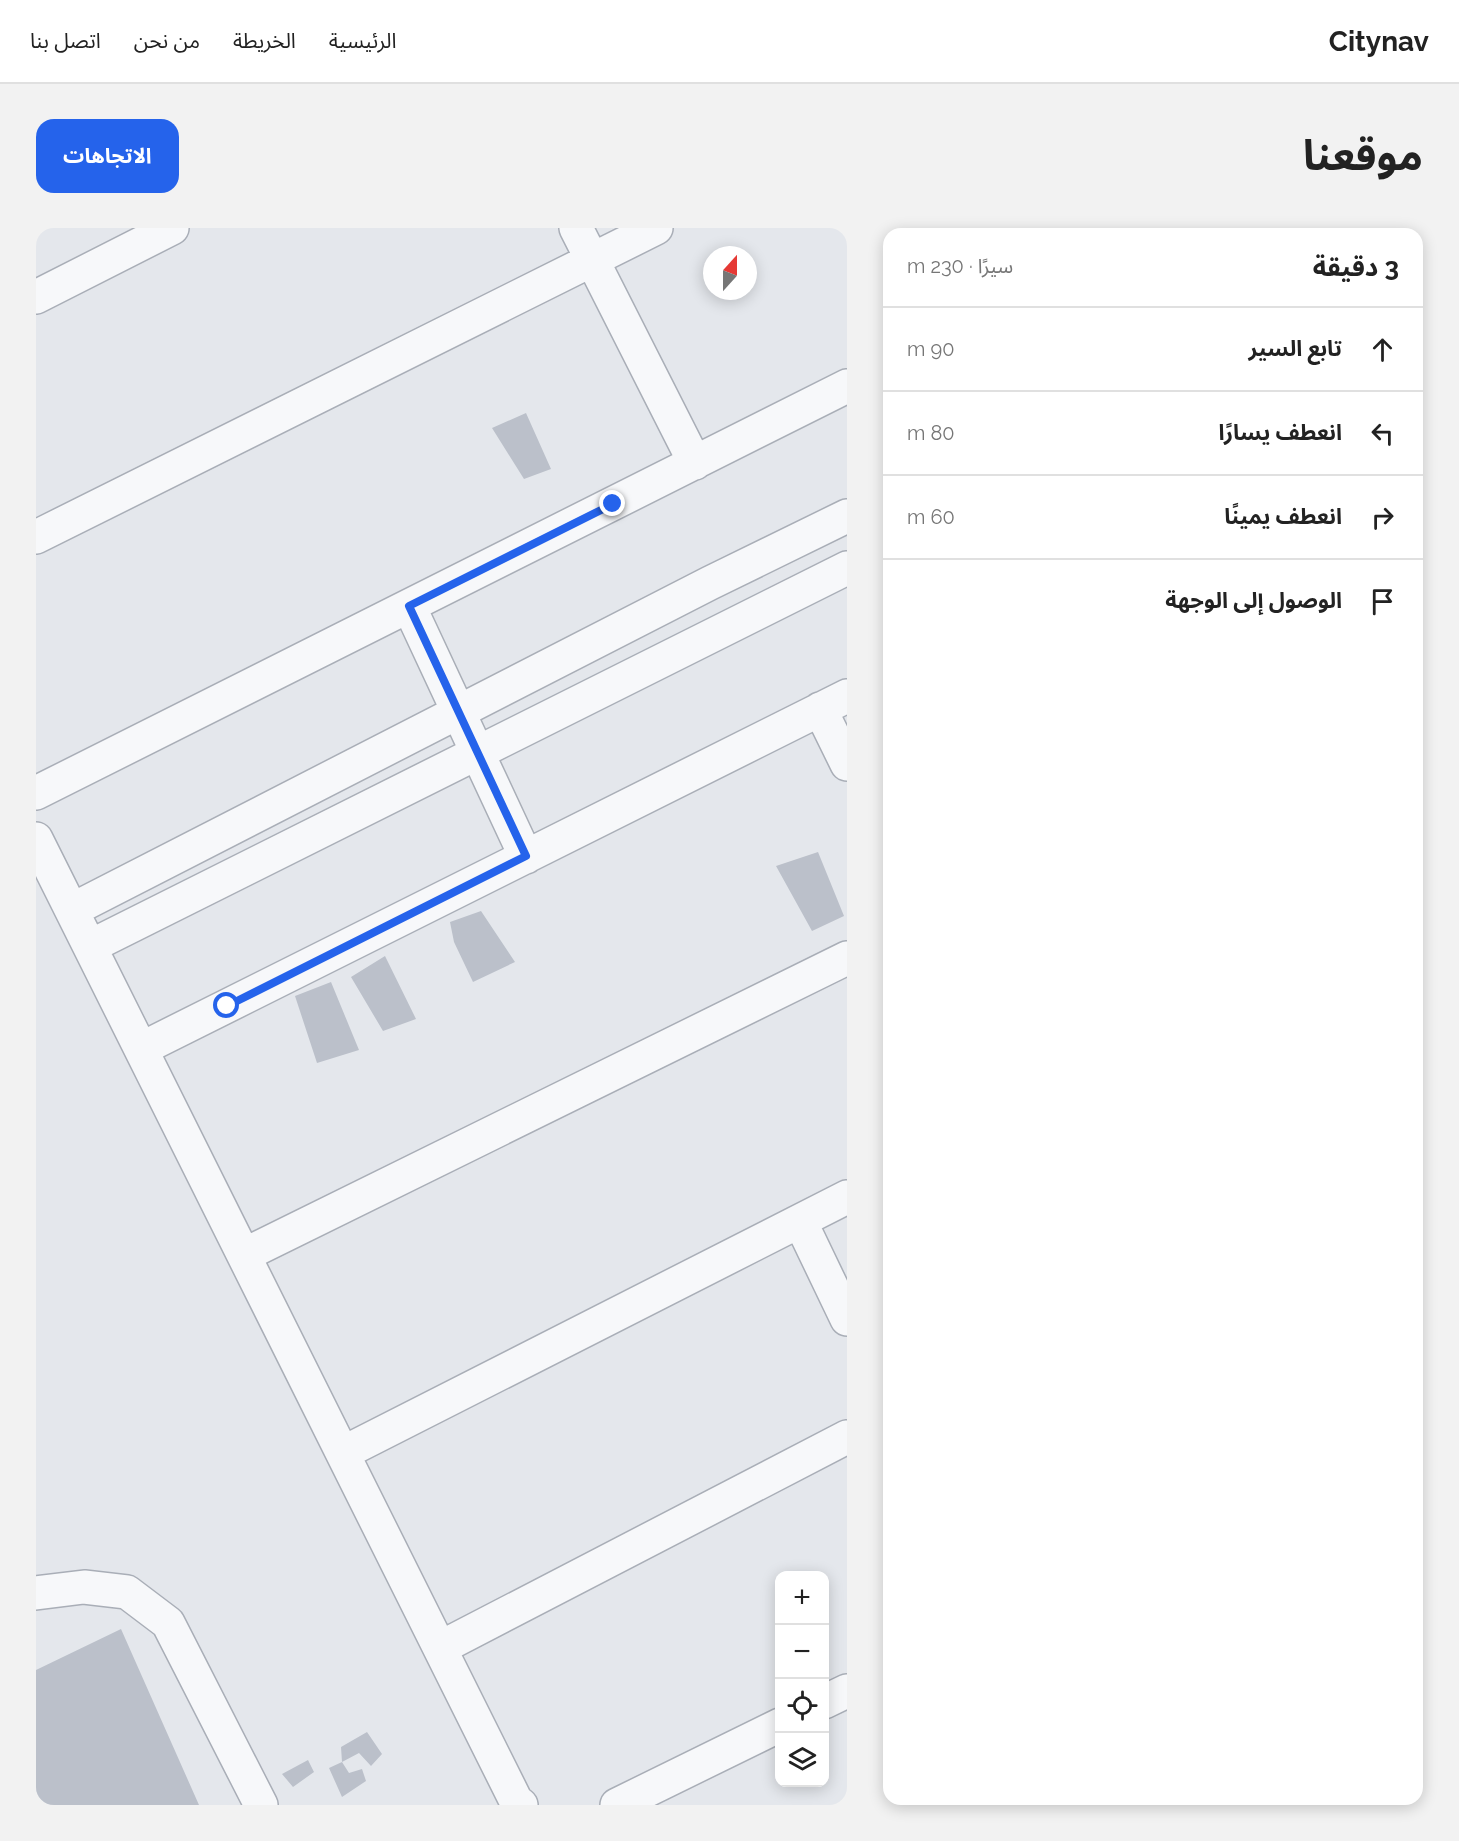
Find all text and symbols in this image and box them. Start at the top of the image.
text: Citynav [1329,25,1429,58]
text: اتصل بنا [30,28,101,53]
text: من نحن [134,28,200,53]
text: الخريطة [233,28,296,53]
text: الرئيسية [329,28,396,53]
button: الاتجاهات [36,119,179,193]
text: موقعنا [1303,131,1423,180]
north arrow [703,246,757,300]
text: 3 دقيقة [1313,252,1399,282]
text: سيرًا · 230 m [907,254,1013,278]
icon: ahead [1366,333,1399,366]
text: تابع السير [1248,335,1342,361]
text: 90 m [907,337,954,361]
icon: left [1366,417,1399,450]
text: انعطف يسارًا [1219,419,1342,445]
text: 80 m [907,421,955,445]
route end [599,490,625,516]
icon: right [1366,501,1399,534]
text: انعطف يمينًا [1224,503,1342,529]
text: 60 m [907,505,955,529]
icon: arrive [1366,585,1399,618]
text: الوصول إلى الوجهة [1165,587,1342,613]
route start [213,992,239,1018]
map controls [775,1571,829,1787]
button: + [775,1571,829,1625]
button: − [775,1625,829,1679]
button: locate [775,1679,829,1733]
button: layers [775,1733,829,1787]

